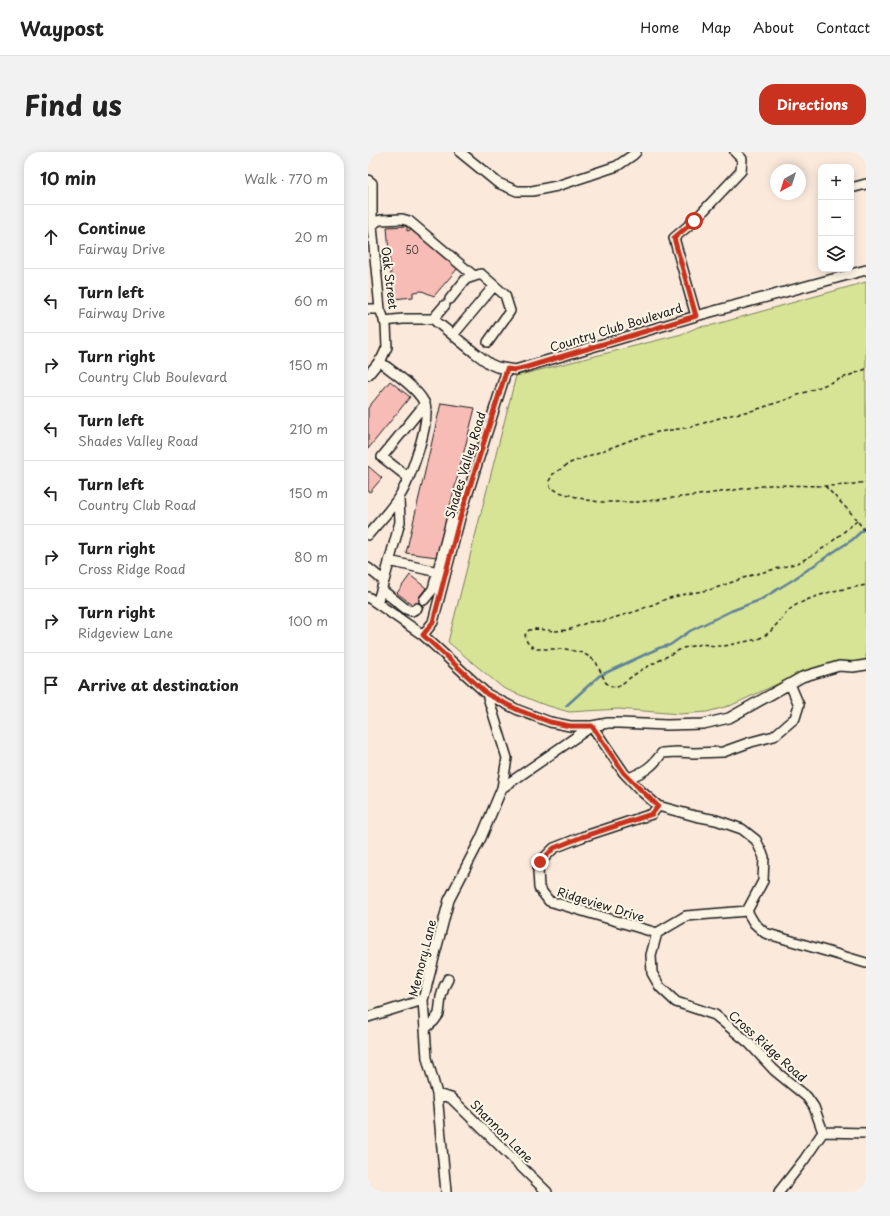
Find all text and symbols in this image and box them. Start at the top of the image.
text: Waypost [20,14,104,42]
text: Home [640,17,679,38]
text: Map [701,17,731,38]
text: About [753,17,794,38]
text: Contact [816,17,870,38]
text: Find us [24,83,122,126]
button: Directions [759,84,866,125]
north arrow [770,164,806,200]
map controls [818,164,854,272]
button: + [818,164,854,200]
text: 10 min [40,165,96,191]
text: Walk · 770 m [244,169,328,188]
button: − [818,200,854,236]
route start [685,212,703,230]
text: Continue [78,216,146,239]
icon: ahead [40,226,62,248]
text: 20 m [294,227,328,246]
button: layers [818,236,854,272]
text: Fairway Drive [78,239,165,258]
house number: 50 [405,242,419,257]
street label: Oak Street [377,246,403,311]
text: Turn left [78,280,144,303]
icon: left [40,290,62,312]
text: 60 m [294,291,328,310]
street label: Country Club Boulevard [547,298,685,356]
text: Fairway Drive [78,303,165,322]
text: Turn right [78,344,155,367]
icon: right [40,354,62,376]
text: 150 m [289,355,328,374]
text: Country Club Boulevard [78,367,227,386]
text: Turn left [78,408,144,431]
street label: Shades Valley Road [440,409,490,521]
icon: left [40,418,62,440]
text: 210 m [289,419,328,438]
text: Shades Valley Road [78,431,198,450]
text: Turn left [78,472,144,495]
icon: left [40,482,62,504]
text: 150 m [289,483,328,502]
text: Country Club Road [78,495,196,514]
text: Turn right [78,536,155,559]
icon: right [40,546,62,568]
text: 80 m [294,547,328,566]
text: Cross Ridge Road [78,559,186,578]
text: Turn right [78,600,155,623]
icon: right [40,610,62,632]
text: 100 m [288,611,328,630]
text: Ridgeview Lane [78,623,173,642]
text: Arrive at destination [78,673,239,696]
icon: arrive [40,674,62,696]
route end [531,853,549,871]
street label: Ridgeview Drive [555,882,647,926]
street label: Memory Lane [404,917,440,999]
street label: Cross Ridge Road [725,1006,811,1086]
street label: Shannon Lane [466,1095,538,1167]

